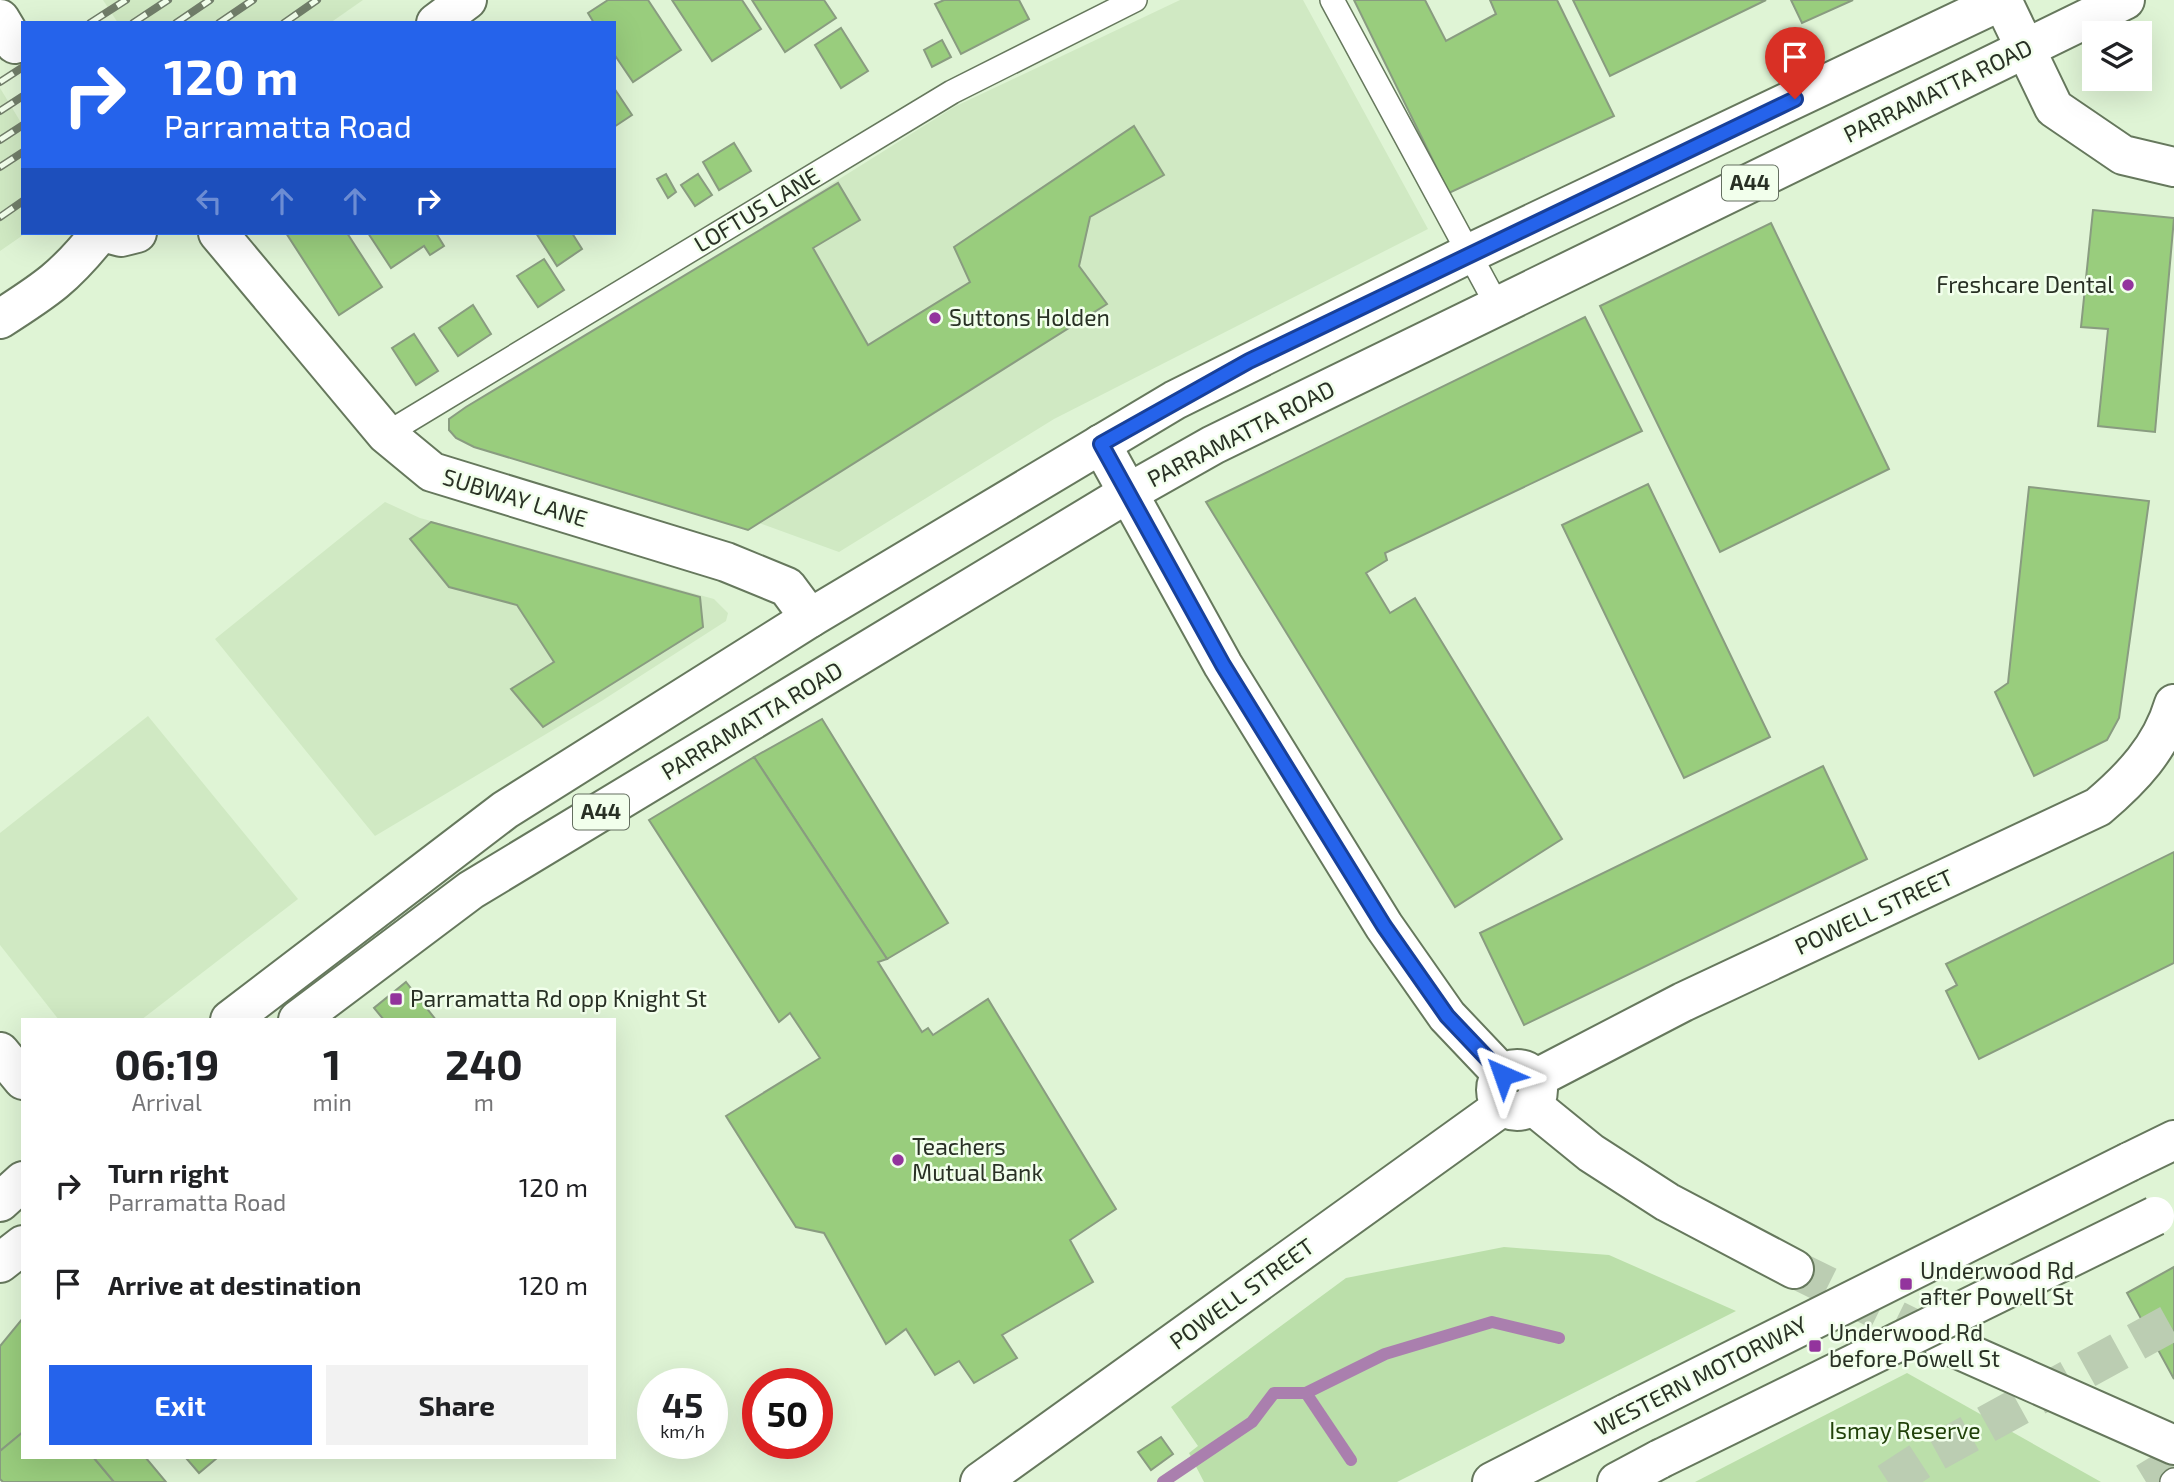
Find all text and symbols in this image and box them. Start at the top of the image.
map controls [2082,21,2152,91]
button: layers [2082,21,2152,91]
pin [1765,27,1825,99]
street label: PARRAMATTA ROAD [1839,32,2036,148]
icon: arrive [1776,38,1814,76]
text: 120 m [164,46,298,105]
icon: right [49,49,140,140]
text: Parramatta Road [164,106,412,144]
street label: LOFTUS LANE [689,161,824,257]
road number: A44 [1722,166,1778,200]
icon: left [190,182,228,220]
icon: ahead [263,182,301,220]
icon: ahead [336,182,374,220]
icon: right [409,182,447,220]
place label: Freshcare Dental [1936,270,2114,298]
marker: Freshcare Dental [2120,277,2136,293]
place label: Suttons Holden [949,303,1110,331]
marker: Suttons Holden [927,310,943,326]
street label: PARRAMATTA ROAD [1142,374,1339,492]
street label: SUBWAY LANE [440,462,591,532]
street label: PARRAMATTA ROAD [656,655,847,785]
road number: A44 [573,794,629,830]
street label: POWELL STREET [1790,862,1957,960]
place label: Parramatta Rd opp Knight St [410,984,707,1012]
marker: Parramatta Rd opp Knight St [388,991,404,1007]
text: 06:19 [114,1038,219,1088]
text: 1 [323,1038,341,1088]
text: 240 [445,1038,523,1088]
position arrow [1466,1038,1540,1112]
text: Arrival [132,1088,202,1116]
text: min [313,1088,352,1116]
text: m [474,1088,494,1116]
place label: Teachers Mutual Bank [912,1132,1043,1186]
marker: Teachers Mutual Bank [890,1152,906,1168]
text: Turn right [108,1157,229,1188]
icon: right [49,1167,87,1205]
text: 120 m [519,1171,588,1202]
text: Parramatta Road [108,1188,286,1216]
street label: POWELL STREET [1164,1231,1319,1355]
place label: Underwood Rd after Powell St [1920,1256,2074,1310]
icon: arrive [49,1265,87,1303]
text: Arrive at destination [108,1269,361,1300]
text: 120 m [519,1269,588,1300]
marker: Underwood Rd after Powell St [1898,1276,1914,1292]
street label: WESTERN MOTORWAY [1590,1309,1811,1441]
place label: Underwood Rd before Powell St [1829,1318,2000,1372]
marker: Underwood Rd before Powell St [1807,1338,1823,1354]
button: Exit [49,1365,312,1445]
button: Share [326,1365,588,1445]
speed limit sign: 50 [742,1368,833,1459]
text: 45 [662,1383,703,1425]
park label: Ismay Reserve [1829,1416,1981,1444]
text: km/h [660,1420,705,1442]

